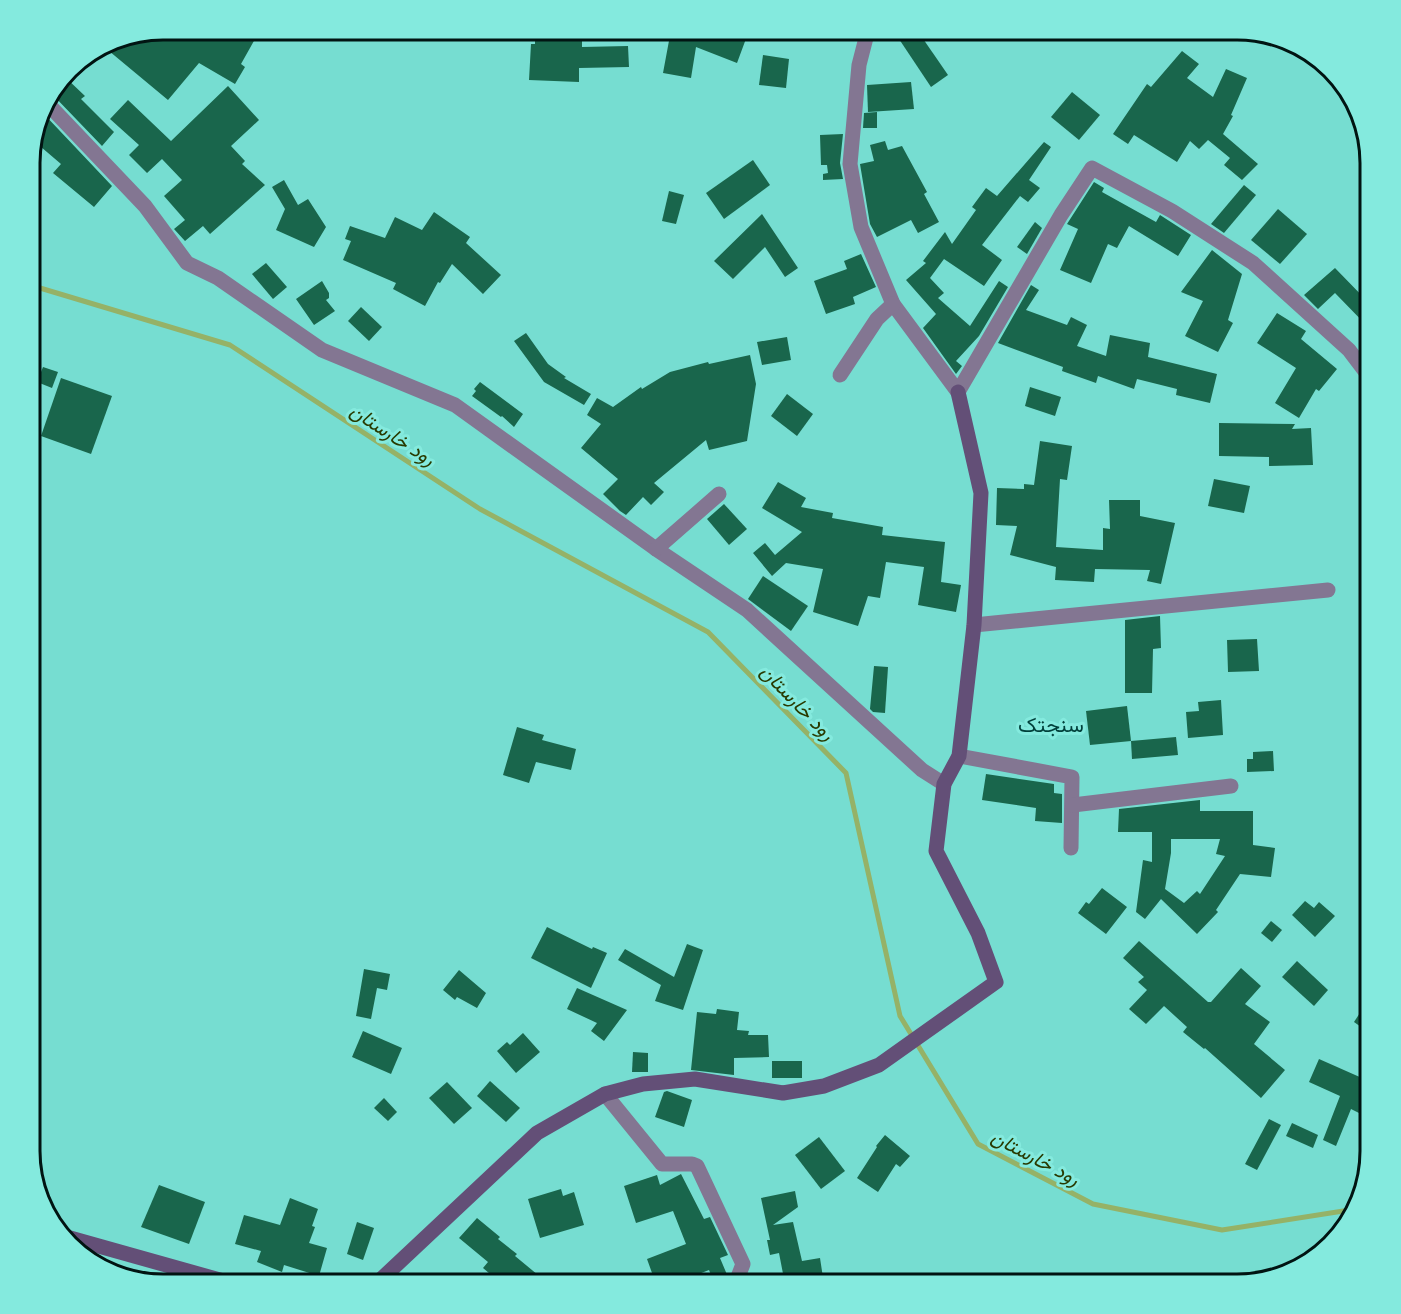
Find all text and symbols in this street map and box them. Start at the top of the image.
water label: رود خارستان [345,397,440,472]
water label: رود خارستان [755,659,841,746]
district label: سنجتک [1018,711,1084,737]
water label: رود خارستان [987,1123,1085,1192]

